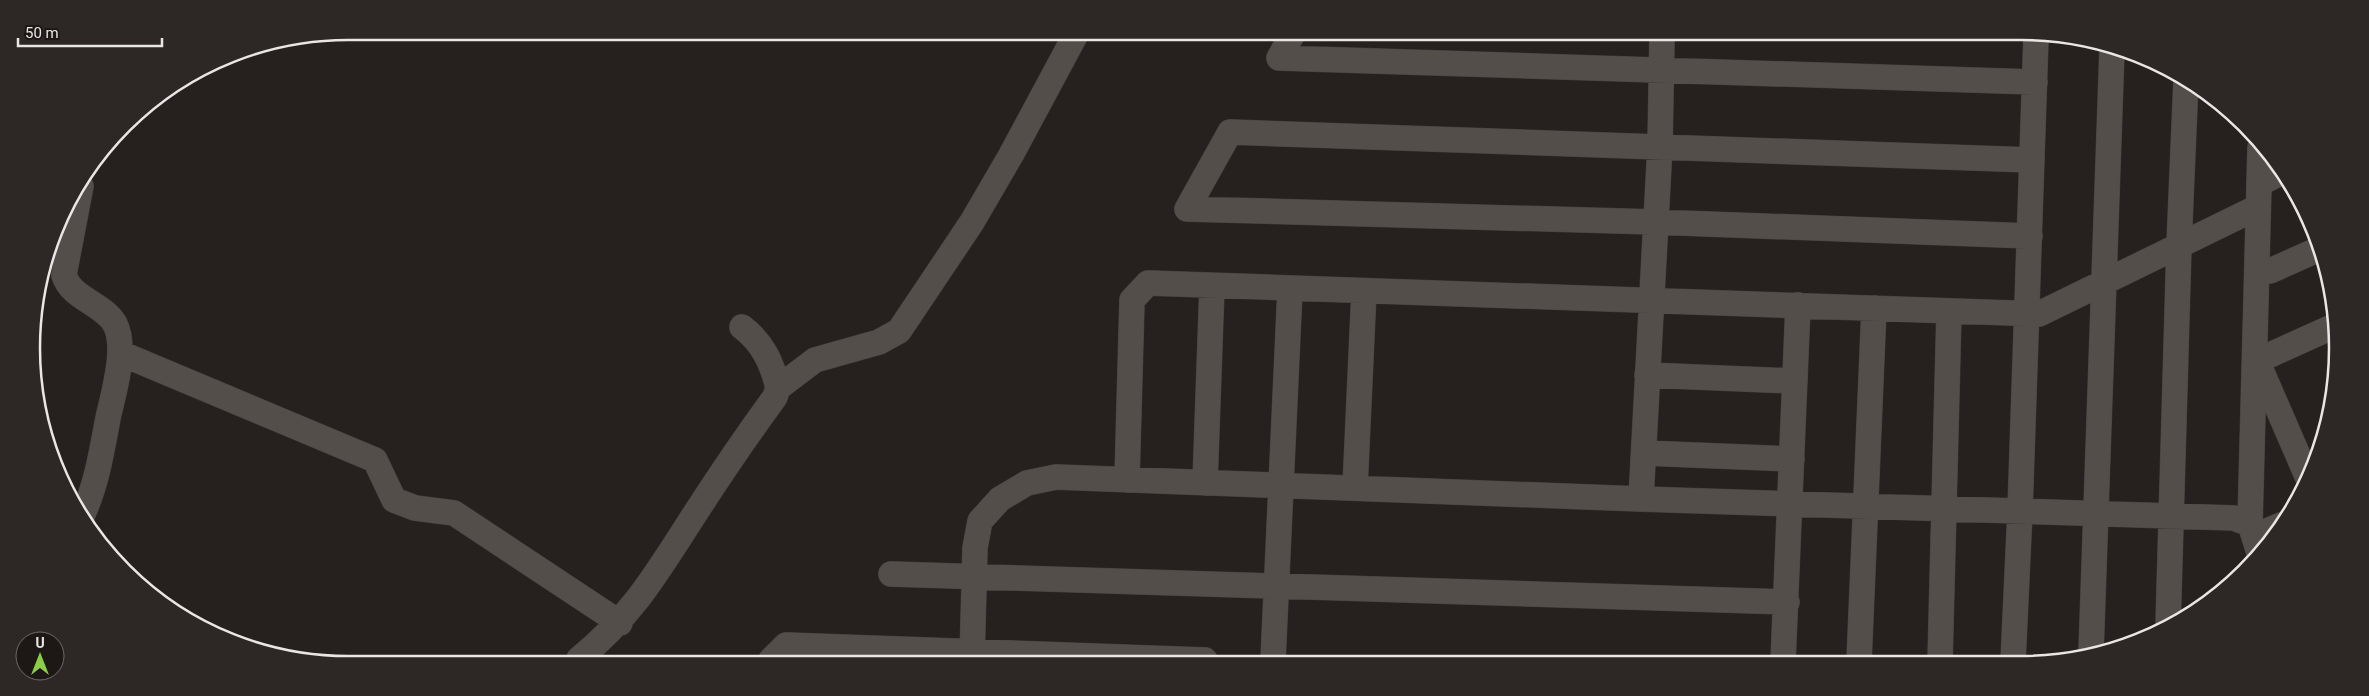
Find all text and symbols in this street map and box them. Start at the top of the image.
scale bar [18,15,161,47]
text: 50 m [25,24,59,42]
north arrow [15,631,65,681]
text: U [35,635,45,651]

